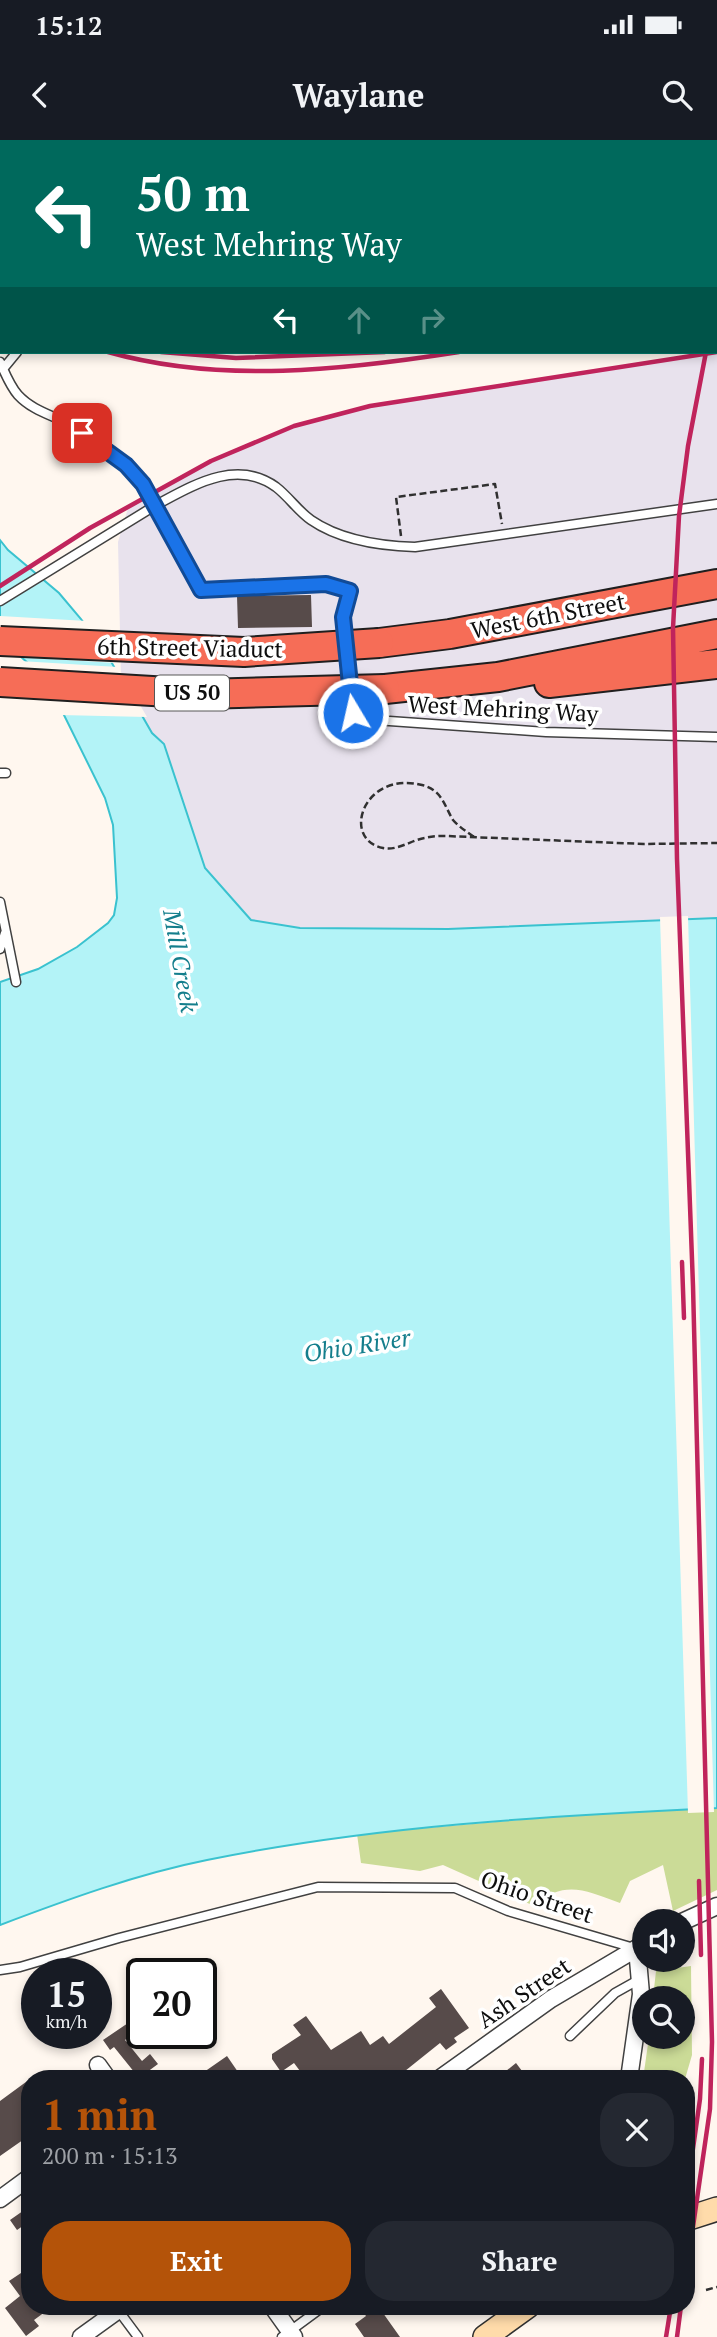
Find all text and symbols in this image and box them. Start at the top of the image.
text: 15:12 [35,8,103,42]
text: Waylane [293,74,424,116]
icon: back [21,76,59,114]
icon: search [658,76,696,114]
text: 50 m [136,160,250,225]
icon: left [21,168,112,259]
text: West Mehring Way [136,223,402,265]
icon: left [267,301,305,339]
icon: ahead [340,301,378,339]
icon: right [413,301,451,339]
pin [52,403,112,463]
icon: arrive [63,414,101,452]
street label: West 6th Street [468,585,628,646]
street label: 6th Street Viaduct [97,630,284,665]
road number: US 50 [155,676,229,710]
position arrow [316,676,390,750]
street label: West Mehring Way [407,688,600,729]
water label: Mill Creek [156,906,206,1015]
water label: Ohio River [301,1321,414,1369]
street label: Ohio Street [477,1863,598,1930]
map controls [632,1909,695,2049]
button: sound [632,1909,695,1972]
street label: Ash Street [471,1950,577,2035]
speed limit sign: 20 [126,1958,217,2049]
text: 15 [47,1971,86,2017]
button: search [632,1986,695,2049]
text: km/h [46,2009,87,2033]
text: 1 min [42,2086,157,2142]
button: close [600,2093,674,2167]
text: 200 m · 15:13 [42,2140,177,2171]
button: Exit [42,2221,351,2301]
button: Share [365,2221,674,2301]

